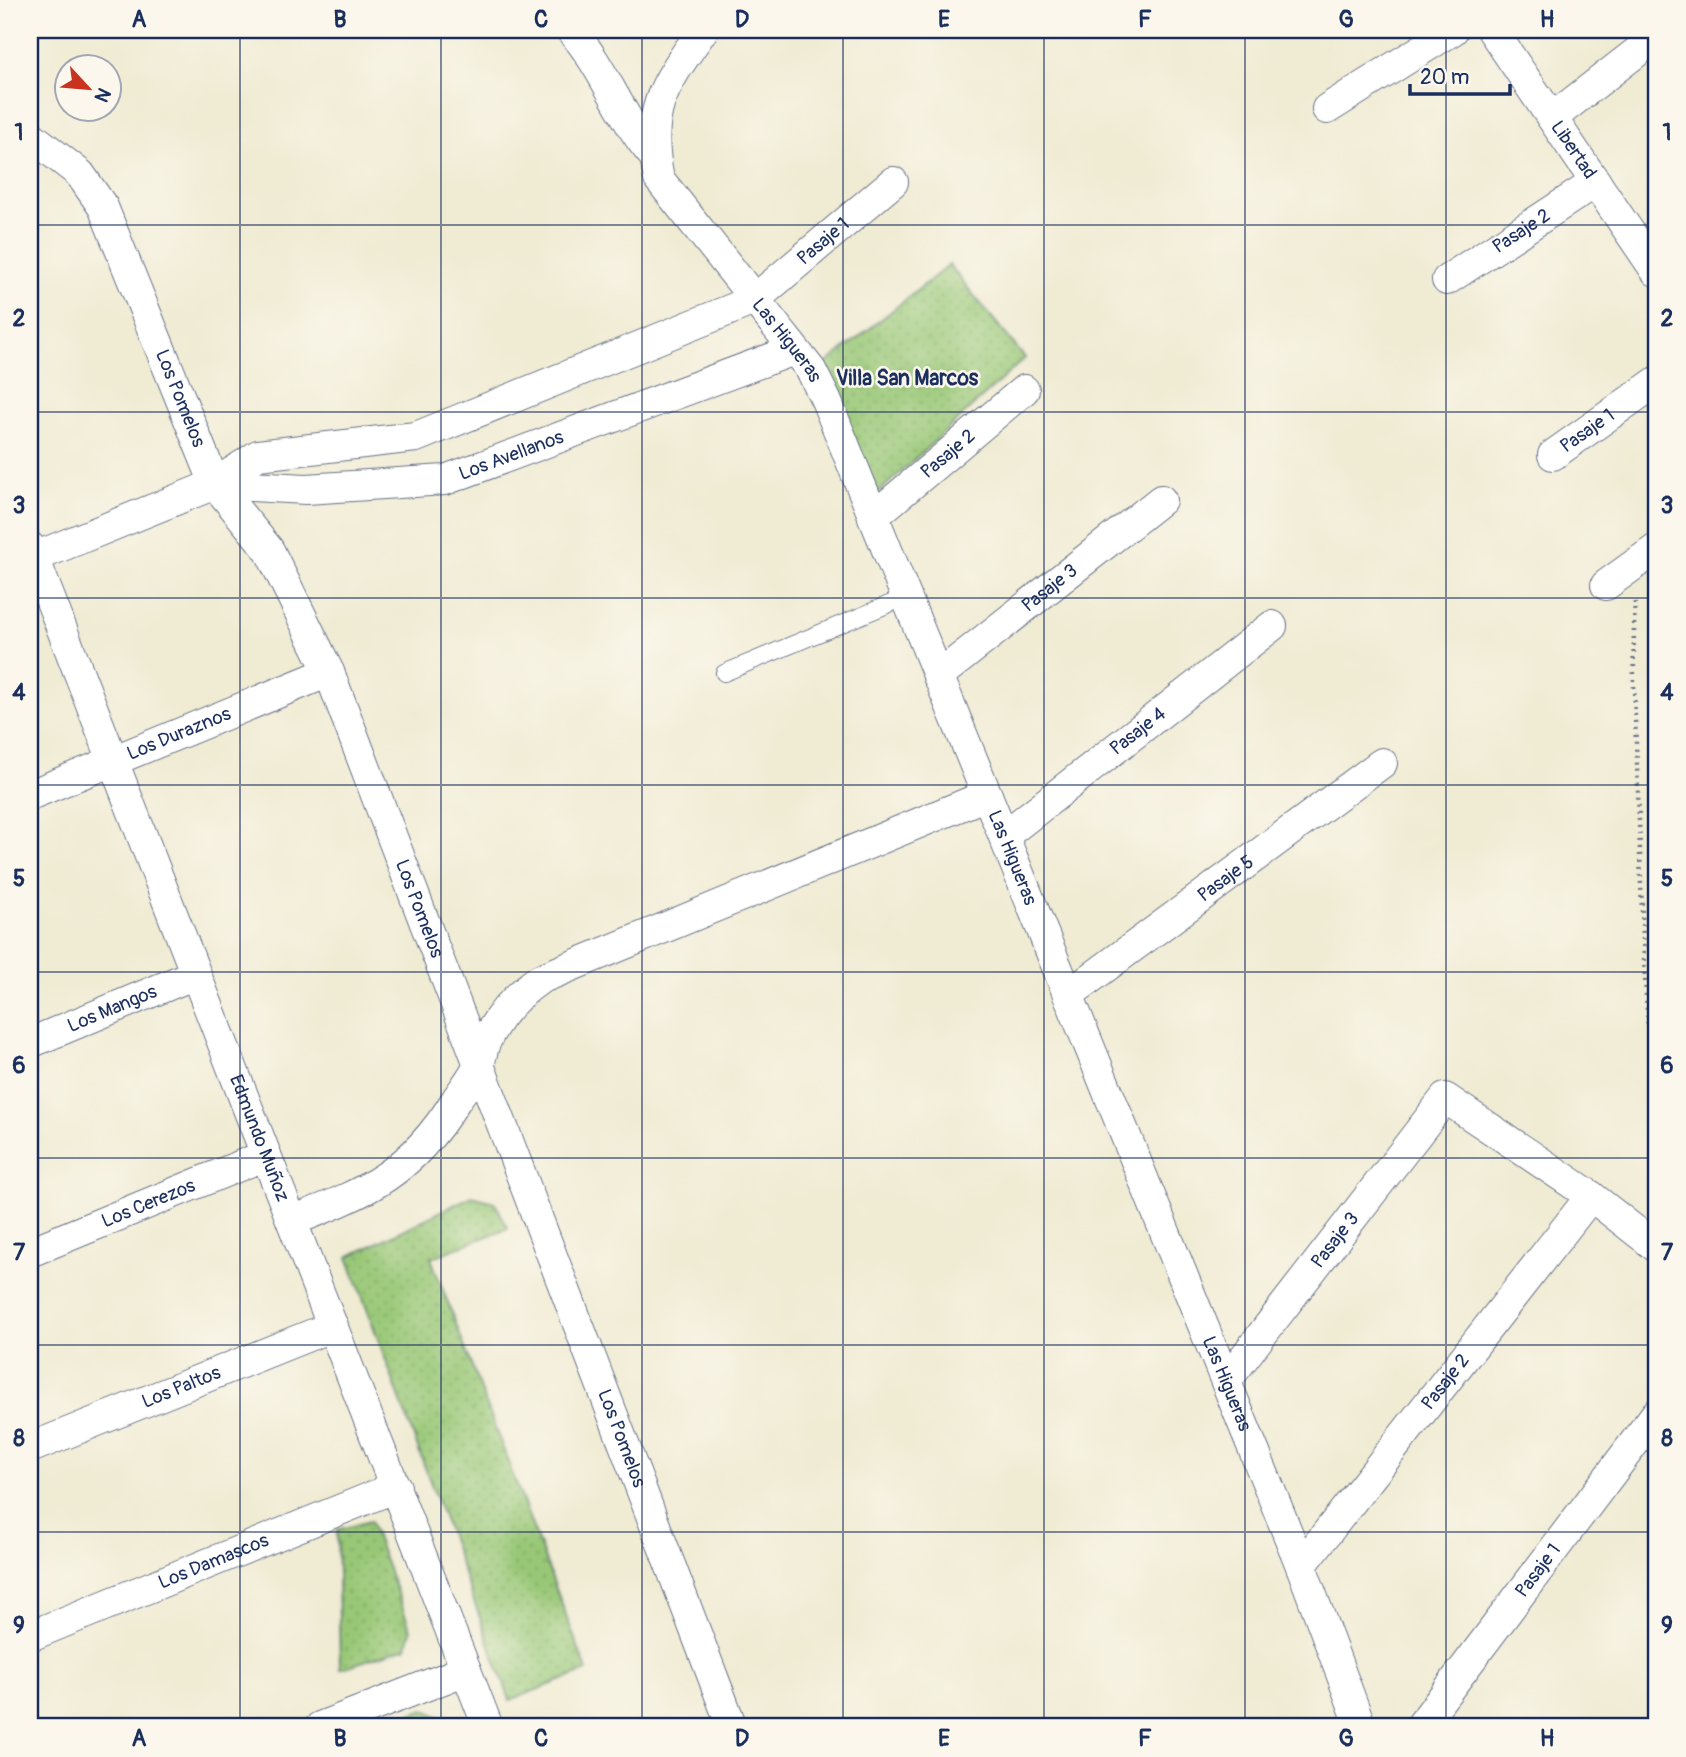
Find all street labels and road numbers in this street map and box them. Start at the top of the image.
street label: Libertad [1545,116,1602,184]
street label: Pasaje 2 [1488,203,1555,259]
street label: Pasaje 1 [792,212,854,270]
street label: Las Higueras [747,293,827,386]
street label: Los Pomelos [150,346,211,451]
street label: Pasaje 1 [1555,403,1619,458]
street label: Pasaje 2 [916,424,980,484]
street label: Los Avellanos [455,425,567,486]
street label: Pasaje 3 [1017,559,1082,617]
street label: Los Duraznos [123,702,235,766]
street label: Pasaje 4 [1105,702,1171,761]
street label: Las Higueras [982,807,1043,909]
street label: Pasaje 5 [1193,850,1259,907]
street label: Los Pomelos [390,856,449,962]
street label: Los Mangos [64,979,161,1038]
street label: Edmundo Muñoz [224,1071,295,1205]
street label: Los Cerezos [98,1173,199,1233]
street label: Pasaje 3 [1306,1207,1364,1273]
street label: Las Higueras [1197,1333,1257,1435]
street label: Pasaje 2 [1416,1349,1475,1415]
street label: Los Paltos [138,1360,225,1414]
street label: Los Pomelos [592,1386,652,1491]
street label: Los Damascos [155,1528,273,1594]
street label: Pasaje 1 [1510,1539,1566,1602]

